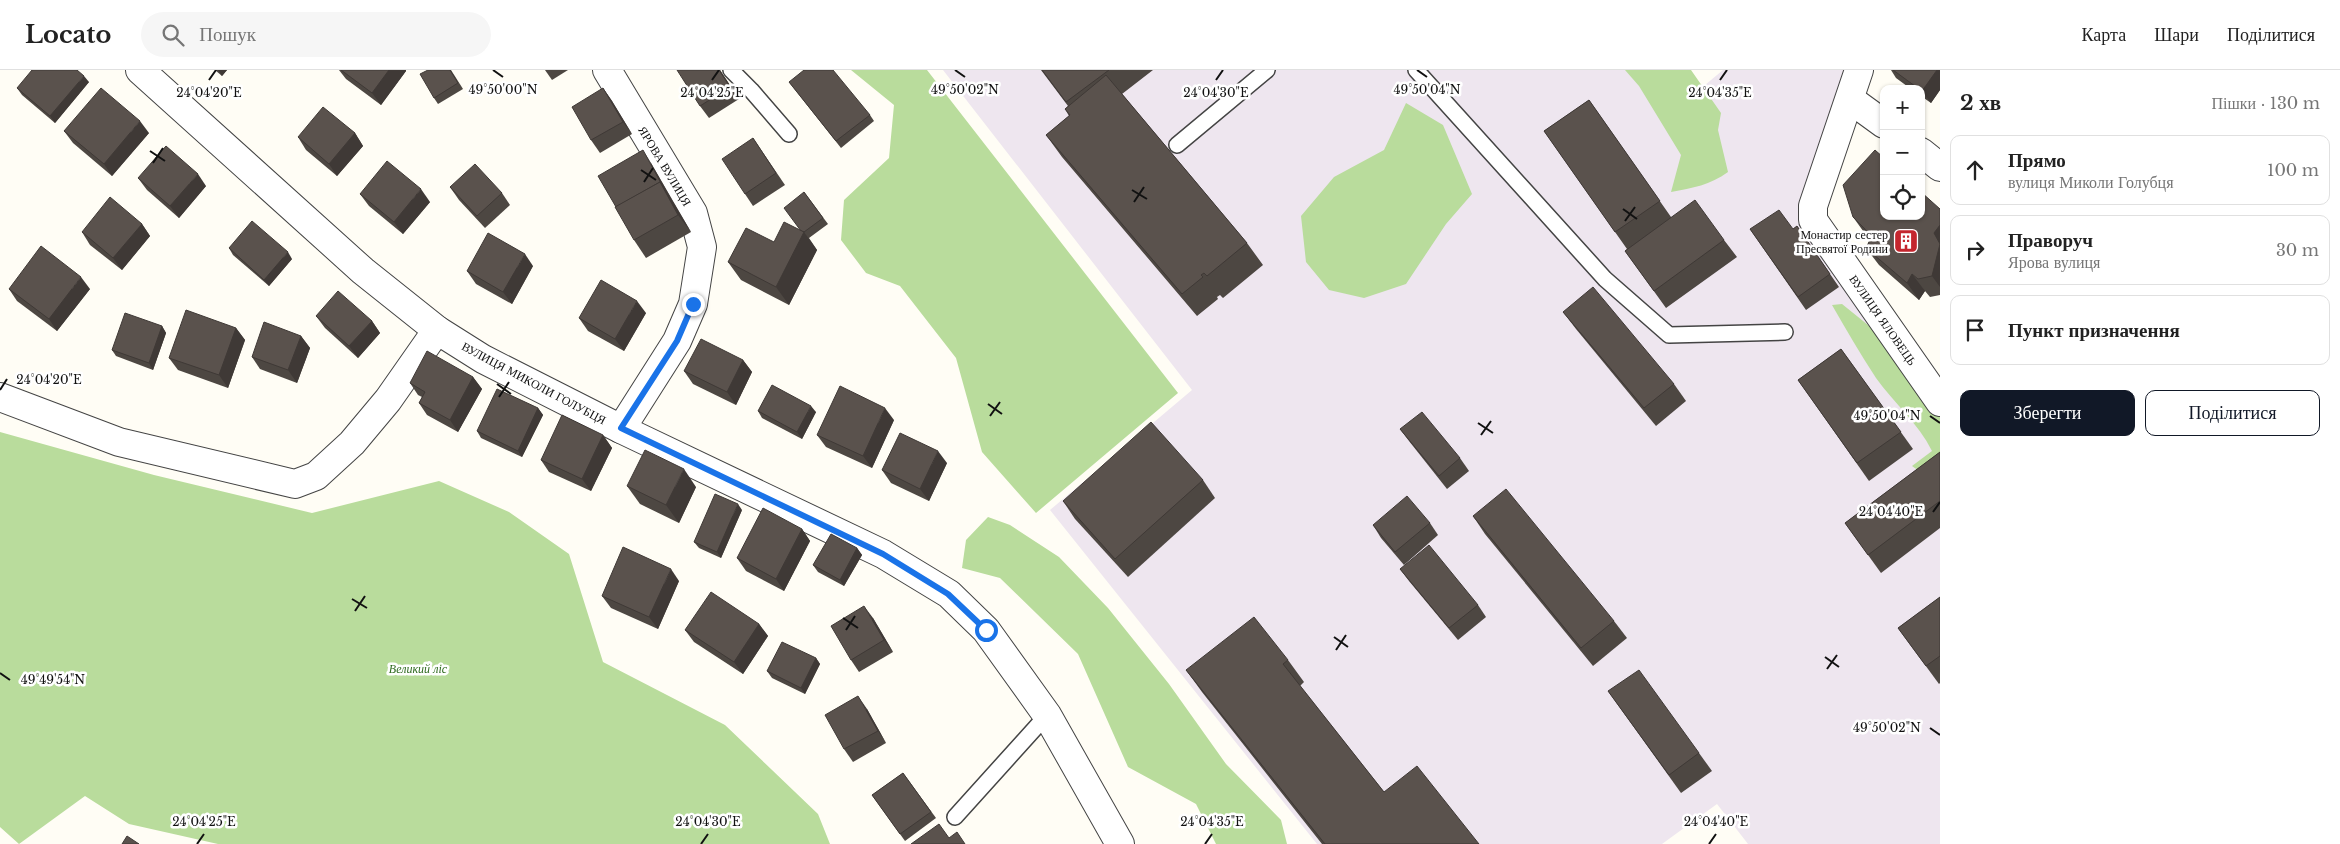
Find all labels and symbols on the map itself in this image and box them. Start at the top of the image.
text: 49°50'00"N [469,82,538,97]
text: 49°50'02"N [931,82,999,97]
text: 49°50'04"N [1393,82,1461,97]
text: 24°04'20"E [176,85,242,100]
text: 24°04'25"E [680,85,744,100]
text: 24°04'30"E [1183,85,1249,100]
text: 24°04'35"E [1688,85,1752,100]
street label: ЯРОВА ВУЛИЦЯ [635,123,695,209]
place label: Монастир сестер Пресвятої Родини [1796,227,1889,256]
building icon: Монастир сестер Пресвятої Родини [1893,228,1919,254]
street label: ВУЛИЦЯ ЯЛОВЕЦЬ [1846,272,1920,368]
route end [682,293,705,316]
street label: ВУЛИЦЯ МИКОЛИ ГОЛУБЦЯ [459,339,609,427]
text: 24°04'20"E [16,372,82,387]
text: 49°50'04"N [1853,408,1921,423]
text: 24°04'40"E [1859,504,1924,519]
route start [975,619,998,642]
park label: Великий ліс [389,661,448,676]
text: 49°49'54"N [21,672,85,687]
text: 49°50'02"N [1853,720,1921,735]
text: 24°04'25"E [172,814,236,829]
text: 24°04'30"E [675,814,741,829]
text: 24°04'35"E [1180,814,1244,829]
text: 24°04'40"E [1684,814,1749,829]

